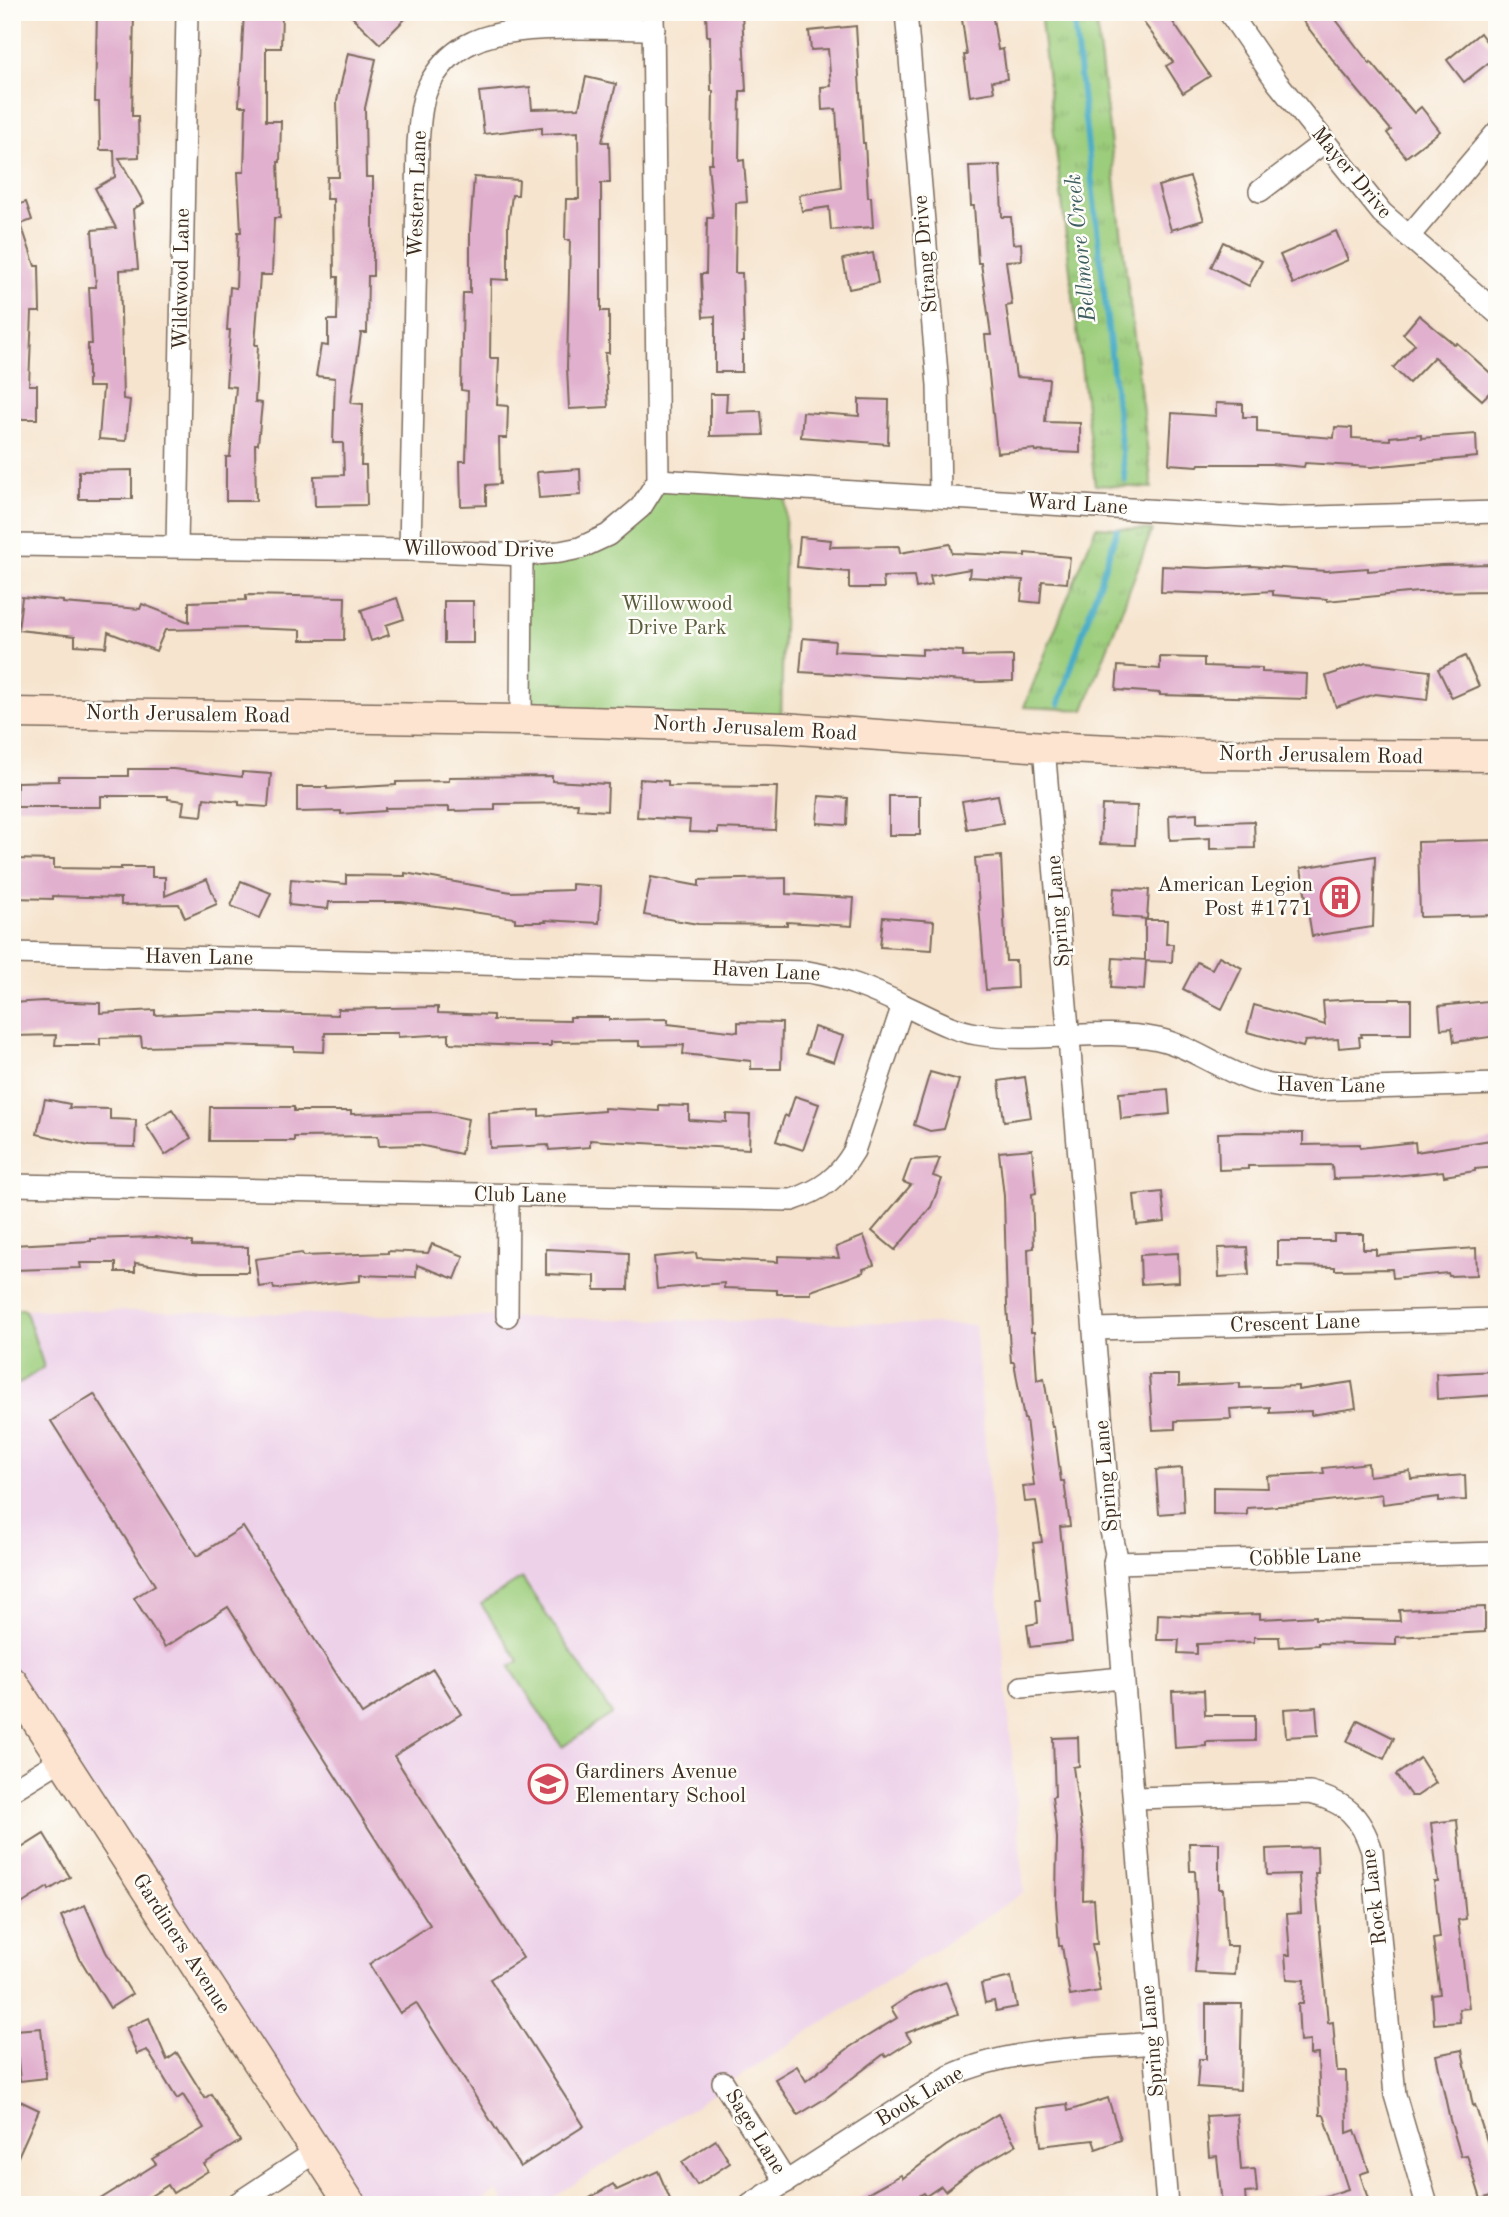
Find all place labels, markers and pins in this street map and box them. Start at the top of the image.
place label: American Legion Post #1771 [1157,875,1313,920]
building icon: American Legion Post #1771 [1319,876,1361,918]
place label: Gardiners Avenue Elementary School [575,1762,746,1807]
school or university icon: Gardiners Avenue Elementary School [527,1763,569,1805]

